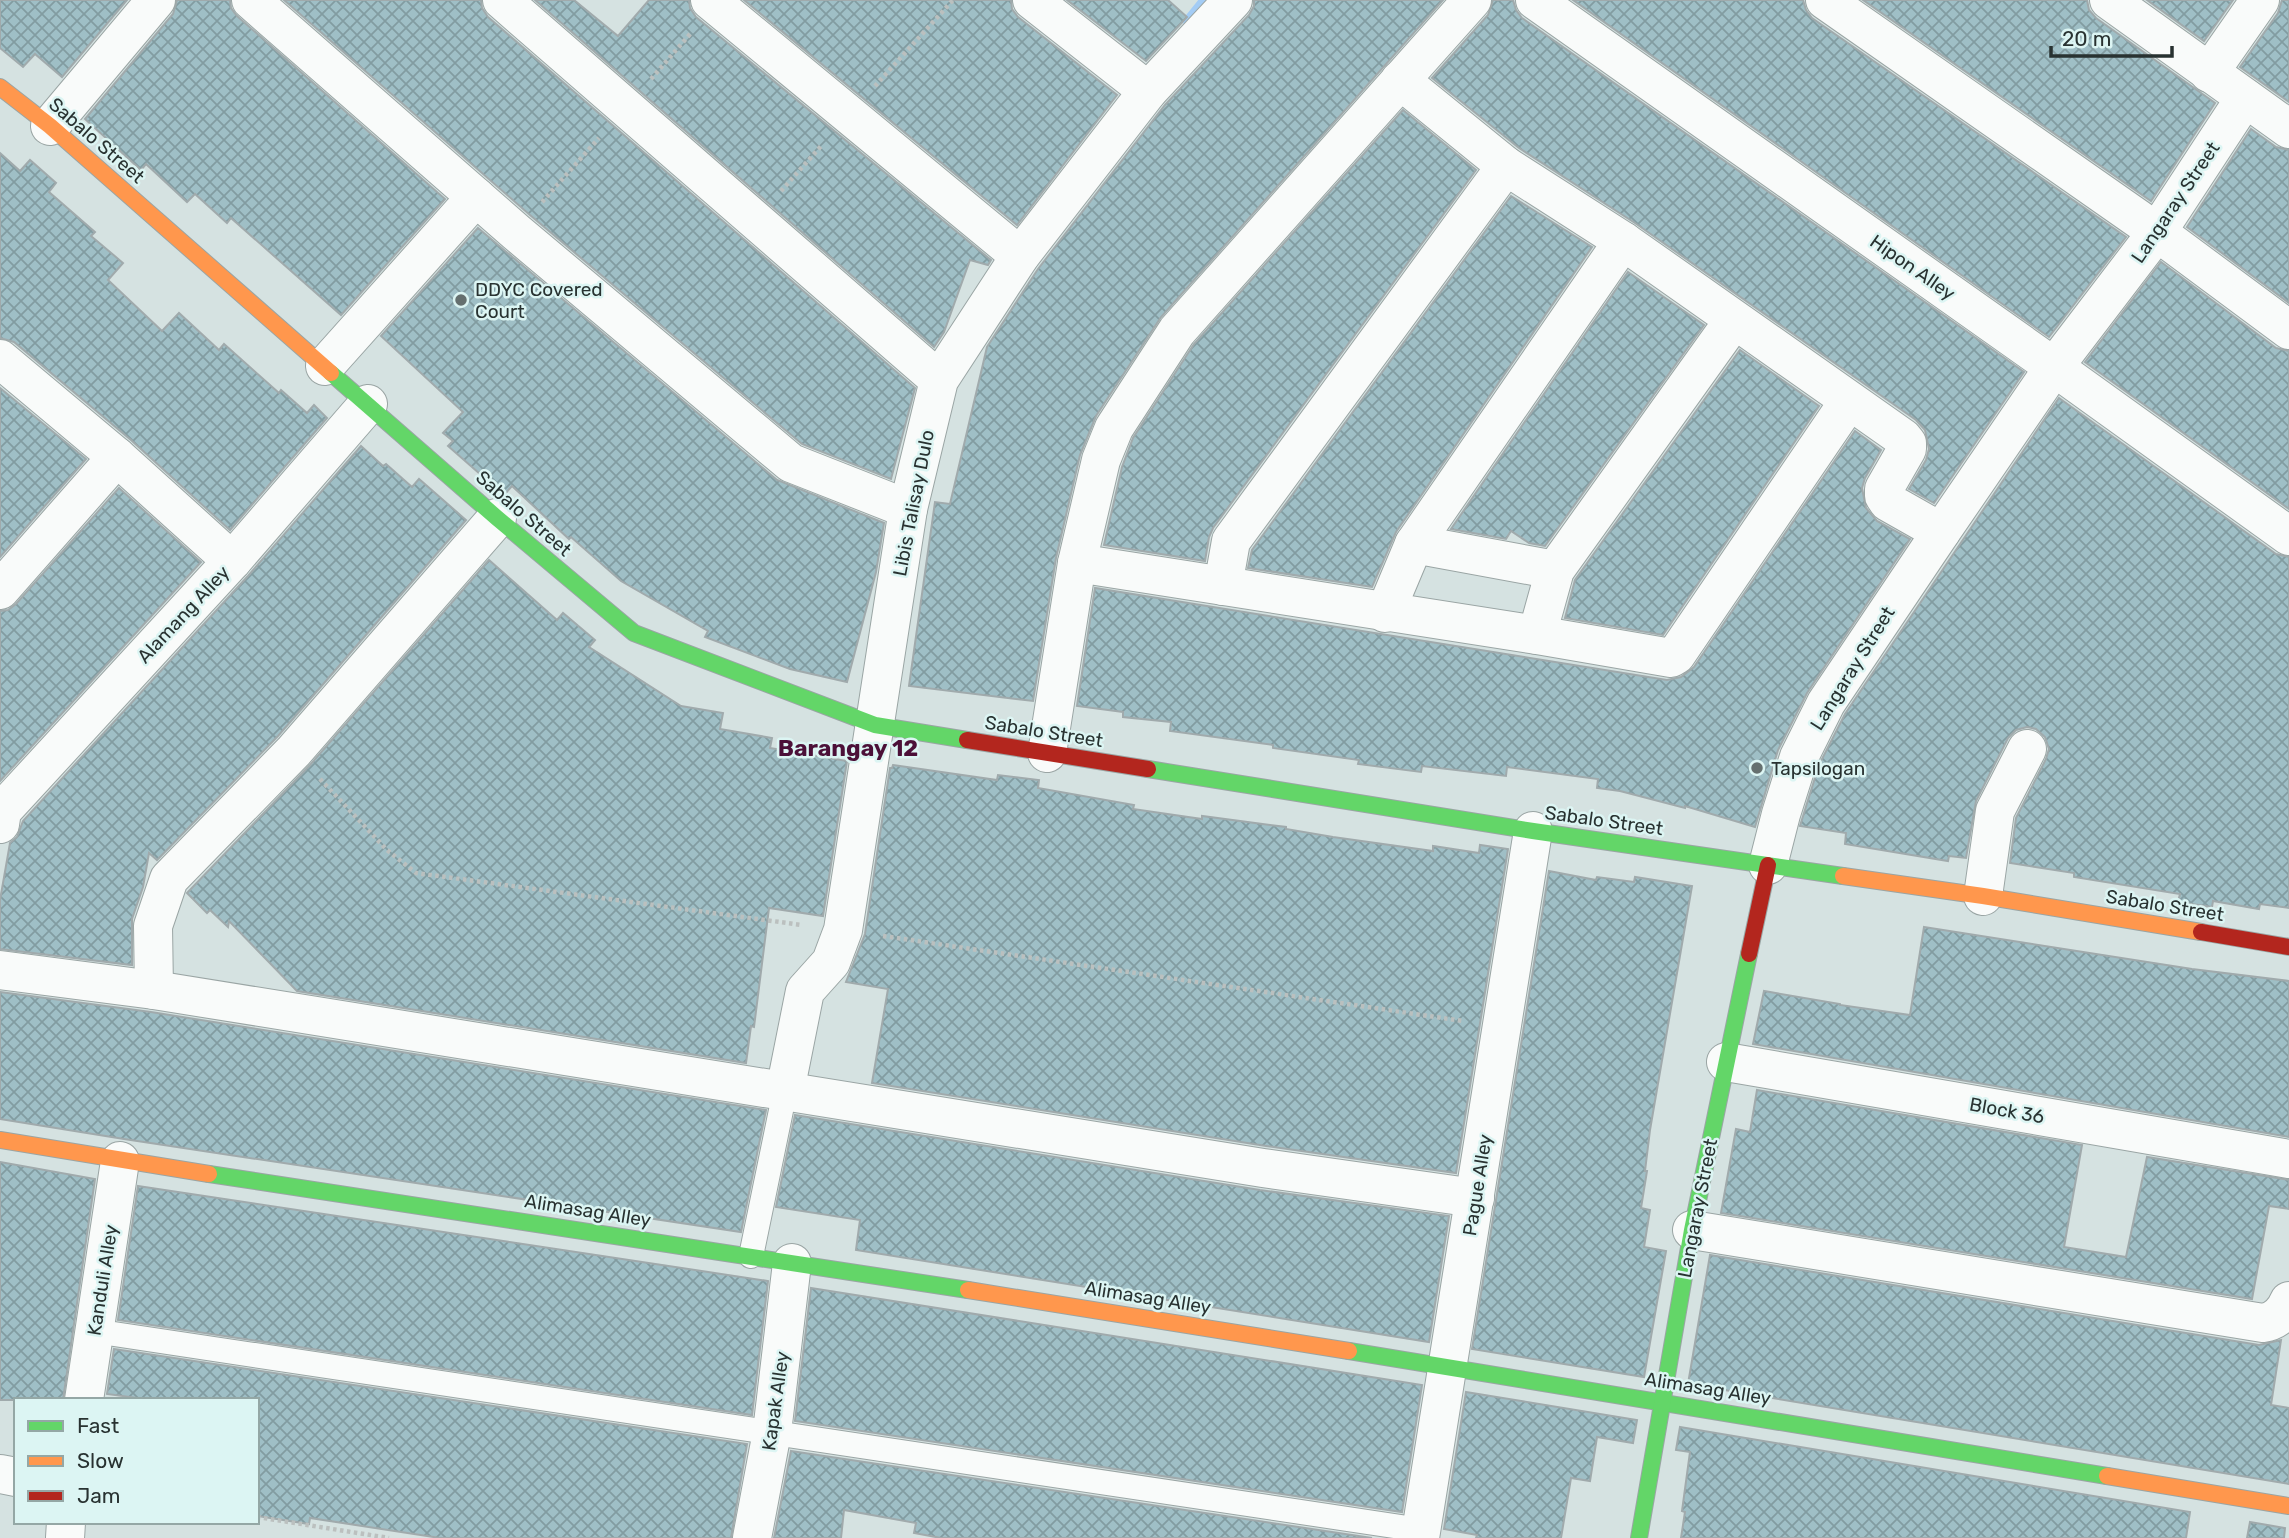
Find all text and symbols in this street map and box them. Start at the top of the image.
scale bar [2051,14,2172,58]
text: 20 m [2062,26,2111,51]
street label: Sabalo Street [44,93,150,189]
street label: Langaray Street [2126,137,2225,267]
street label: Hipon Alley [1866,230,1960,305]
place label: DDYC Covered Court [475,278,603,323]
marker: DDYC Covered Court [453,292,469,308]
street label: Libis Talisay Dulo [888,428,939,578]
street label: Sabalo Street [471,466,577,562]
street label: Alamang Alley [132,561,234,668]
street label: Langaray Street [1805,602,1900,734]
street label: Sabalo Street [983,711,1105,752]
district label: Barangay 12 [778,734,918,762]
place label: Tapsilogan [1771,757,1865,780]
marker: Tapsilogan [1749,760,1765,776]
street label: Sabalo Street [1543,801,1665,840]
street label: Sabalo Street [2104,885,2226,926]
street label: Block 36 [1968,1093,2046,1128]
street label: Pague Alley [1458,1133,1497,1238]
street label: Langaray Street [1673,1136,1722,1280]
street label: Alimasag Alley [523,1189,653,1232]
street label: Kanduli Alley [82,1223,123,1337]
street label: Alimasag Alley [1083,1276,1213,1319]
street label: Kapak Alley [757,1350,794,1452]
street label: Alimasag Alley [1643,1367,1773,1410]
legend [14,1398,259,1524]
text: Fast [77,1413,119,1438]
text: Slow [77,1448,124,1473]
text: Jam [77,1483,121,1508]

